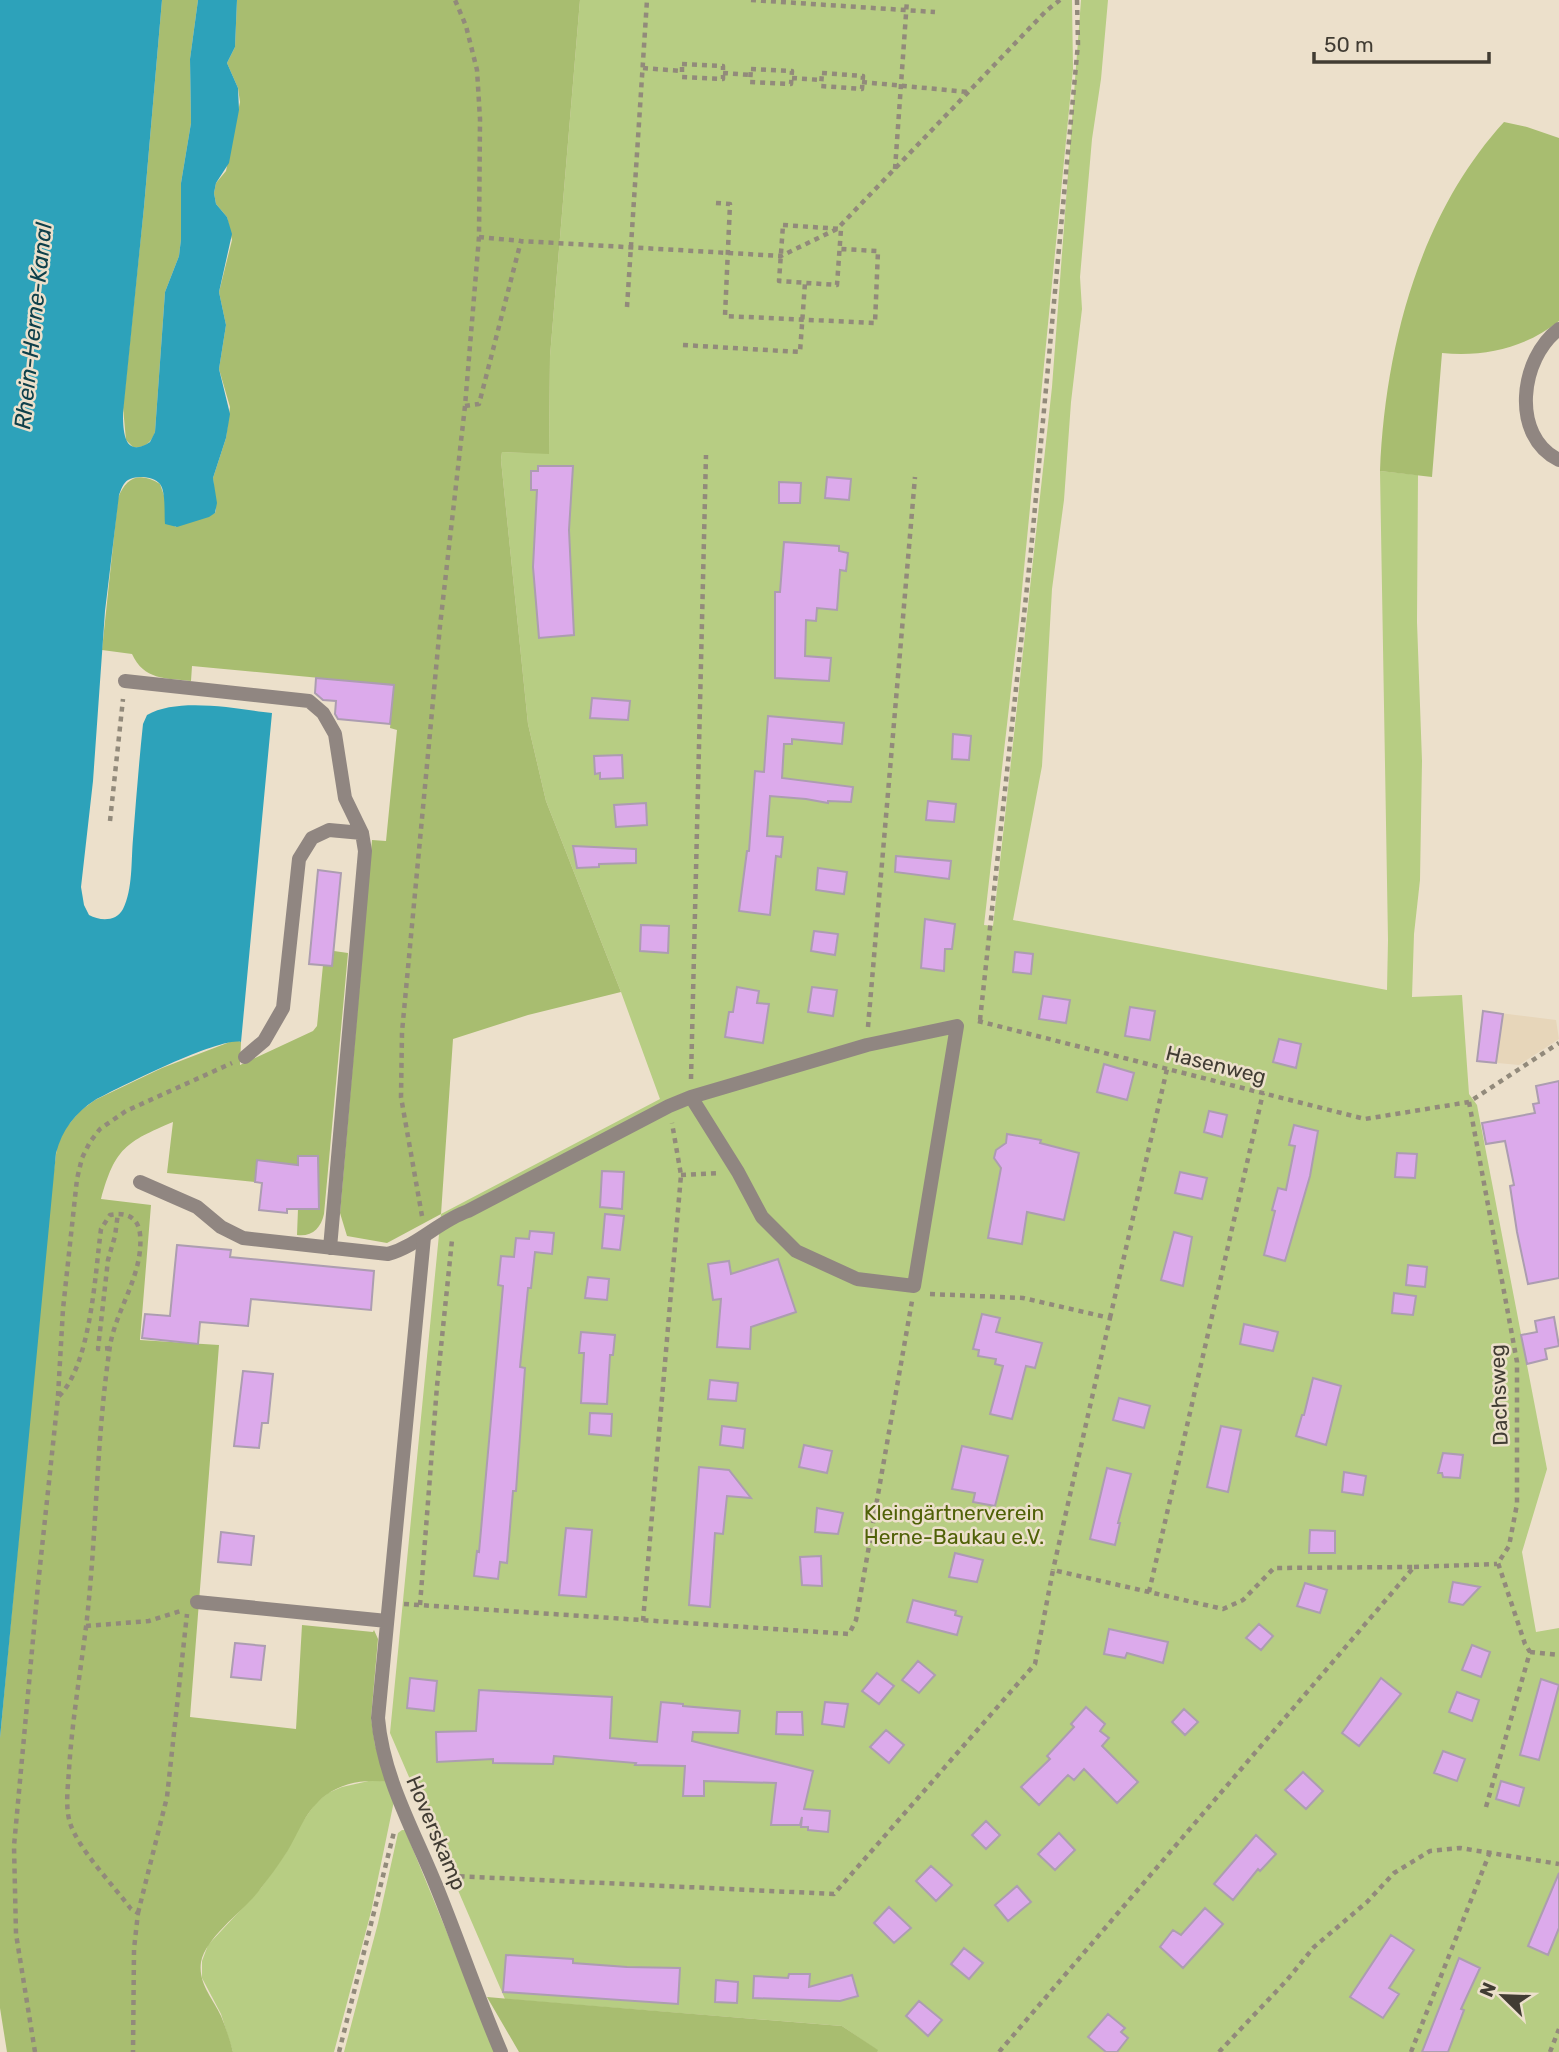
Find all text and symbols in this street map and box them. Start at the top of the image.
scale bar [1314,21,1489,65]
text: 50 m [1324,32,1374,57]
water label: Rhein-Herne-Kanal [8,221,58,431]
street label: Hasenweg [1163,1040,1269,1089]
street label: Dachsweg [1484,1344,1513,1446]
park label: Kleingärtnerverein Herne-Baukau e.V. [864,1500,1044,1549]
street label: Hoverskamp [401,1772,472,1894]
north arrow [1468,1961,1538,2031]
text: N [1475,1979,1501,2000]

